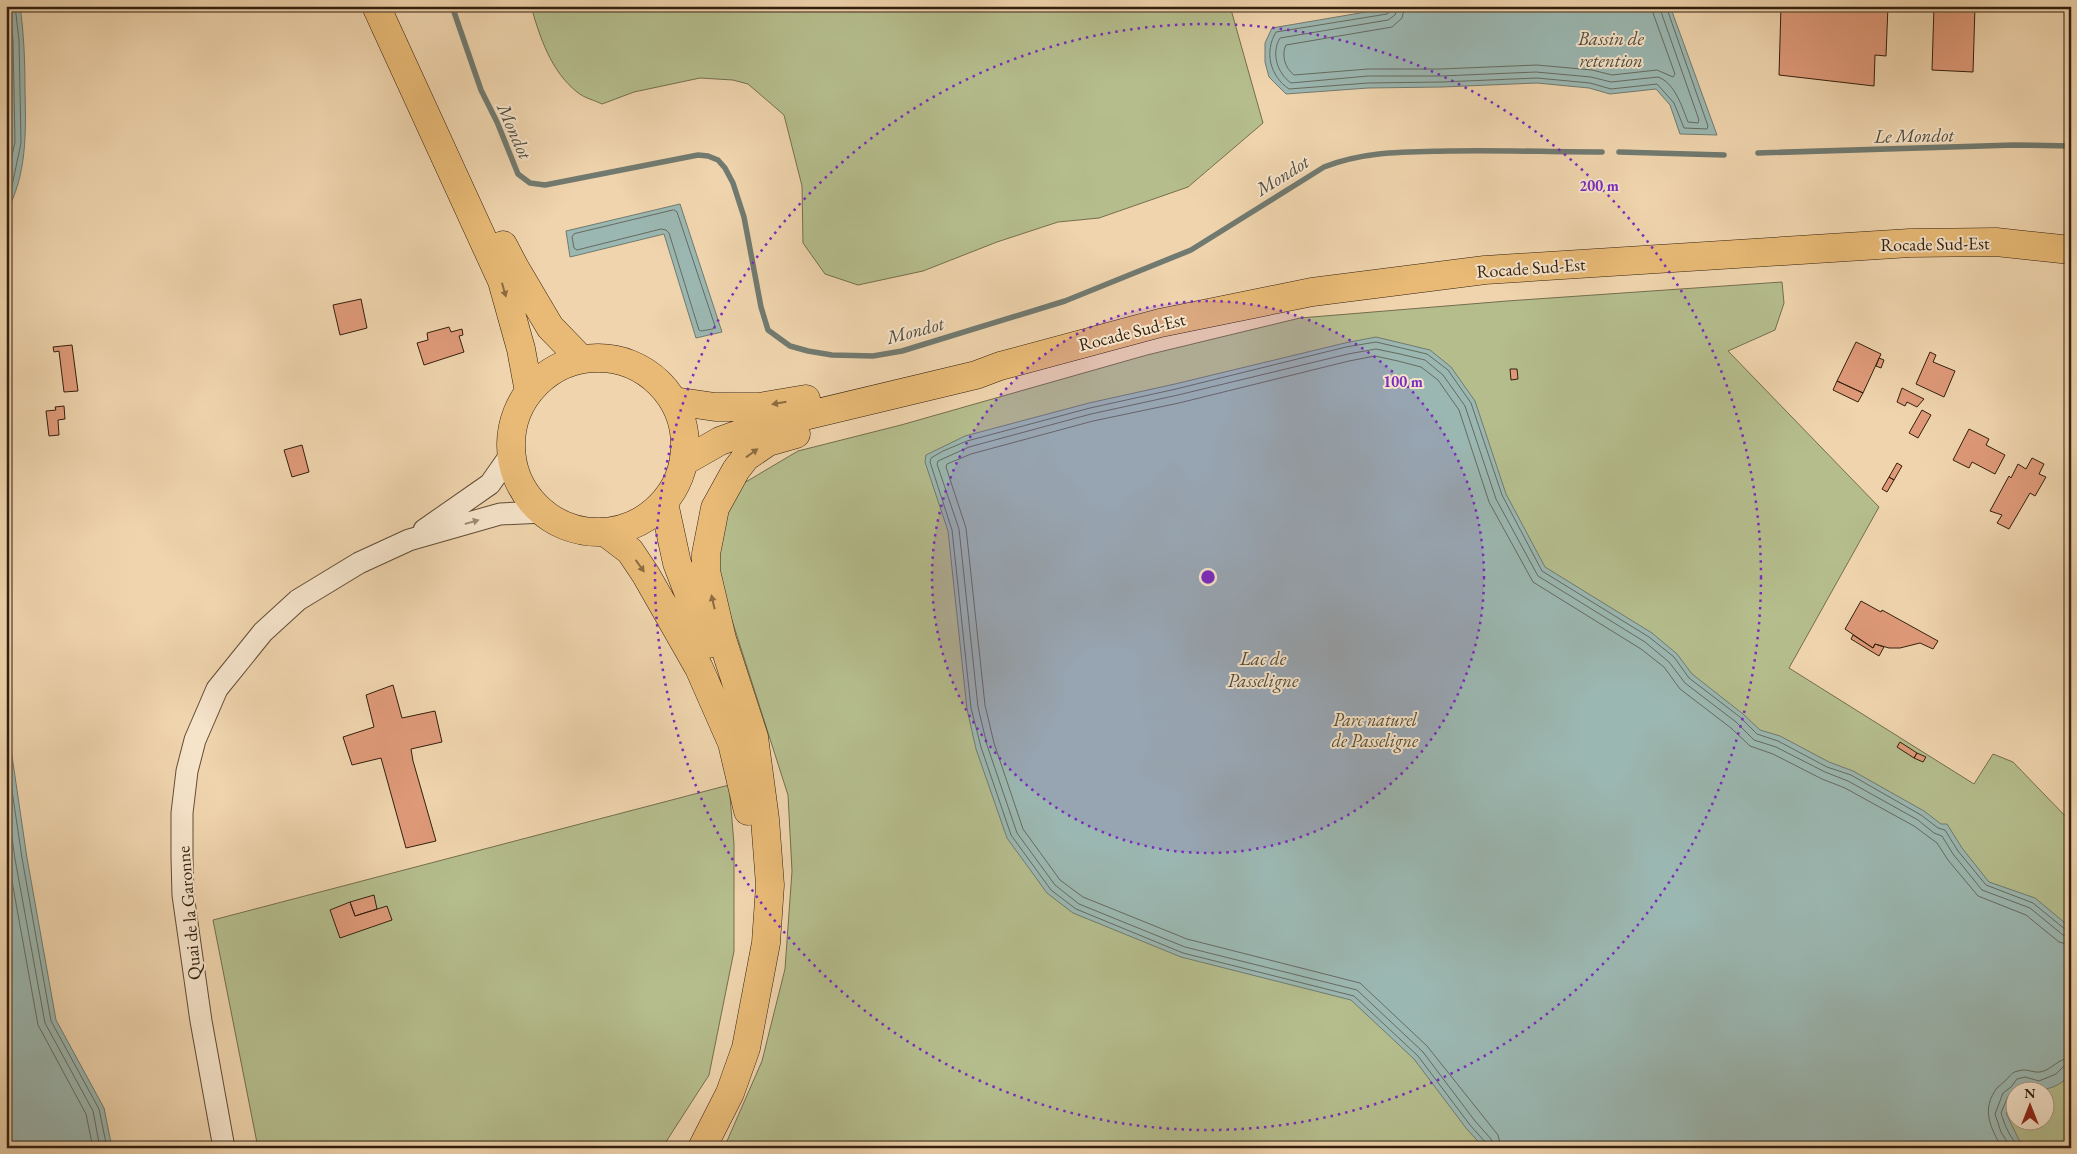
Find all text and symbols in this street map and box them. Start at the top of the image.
water label: Bassin de retention [1577,26,1645,73]
water label: Mondot [491,98,538,164]
water label: Le Mondot [1873,122,1956,149]
water label: Mondot [1250,149,1315,202]
text: 200 m [1579,176,1619,195]
street label: Rocade Sud-Est [1880,231,1990,256]
street label: Rocade Sud-Est [1476,252,1587,283]
one-way arrow [501,282,509,297]
street label: Rocade Sud-Est [1076,307,1188,356]
water label: Mondot [883,310,948,350]
text: 100 m [1383,372,1423,391]
one-way arrow [771,400,787,408]
one-way arrow [745,448,759,458]
one-way arrow [465,518,480,526]
one-way arrow [635,559,645,573]
centre of rings [1199,568,1217,586]
one-way arrow [709,594,717,609]
water label: Lac de Passeligne [1227,646,1299,693]
park label: Parc naturel de Passeligne [1332,708,1419,753]
street label: Quai de la Garonne [171,845,206,981]
north arrow [2004,1082,2054,1132]
text: N [2024,1084,2036,1102]

